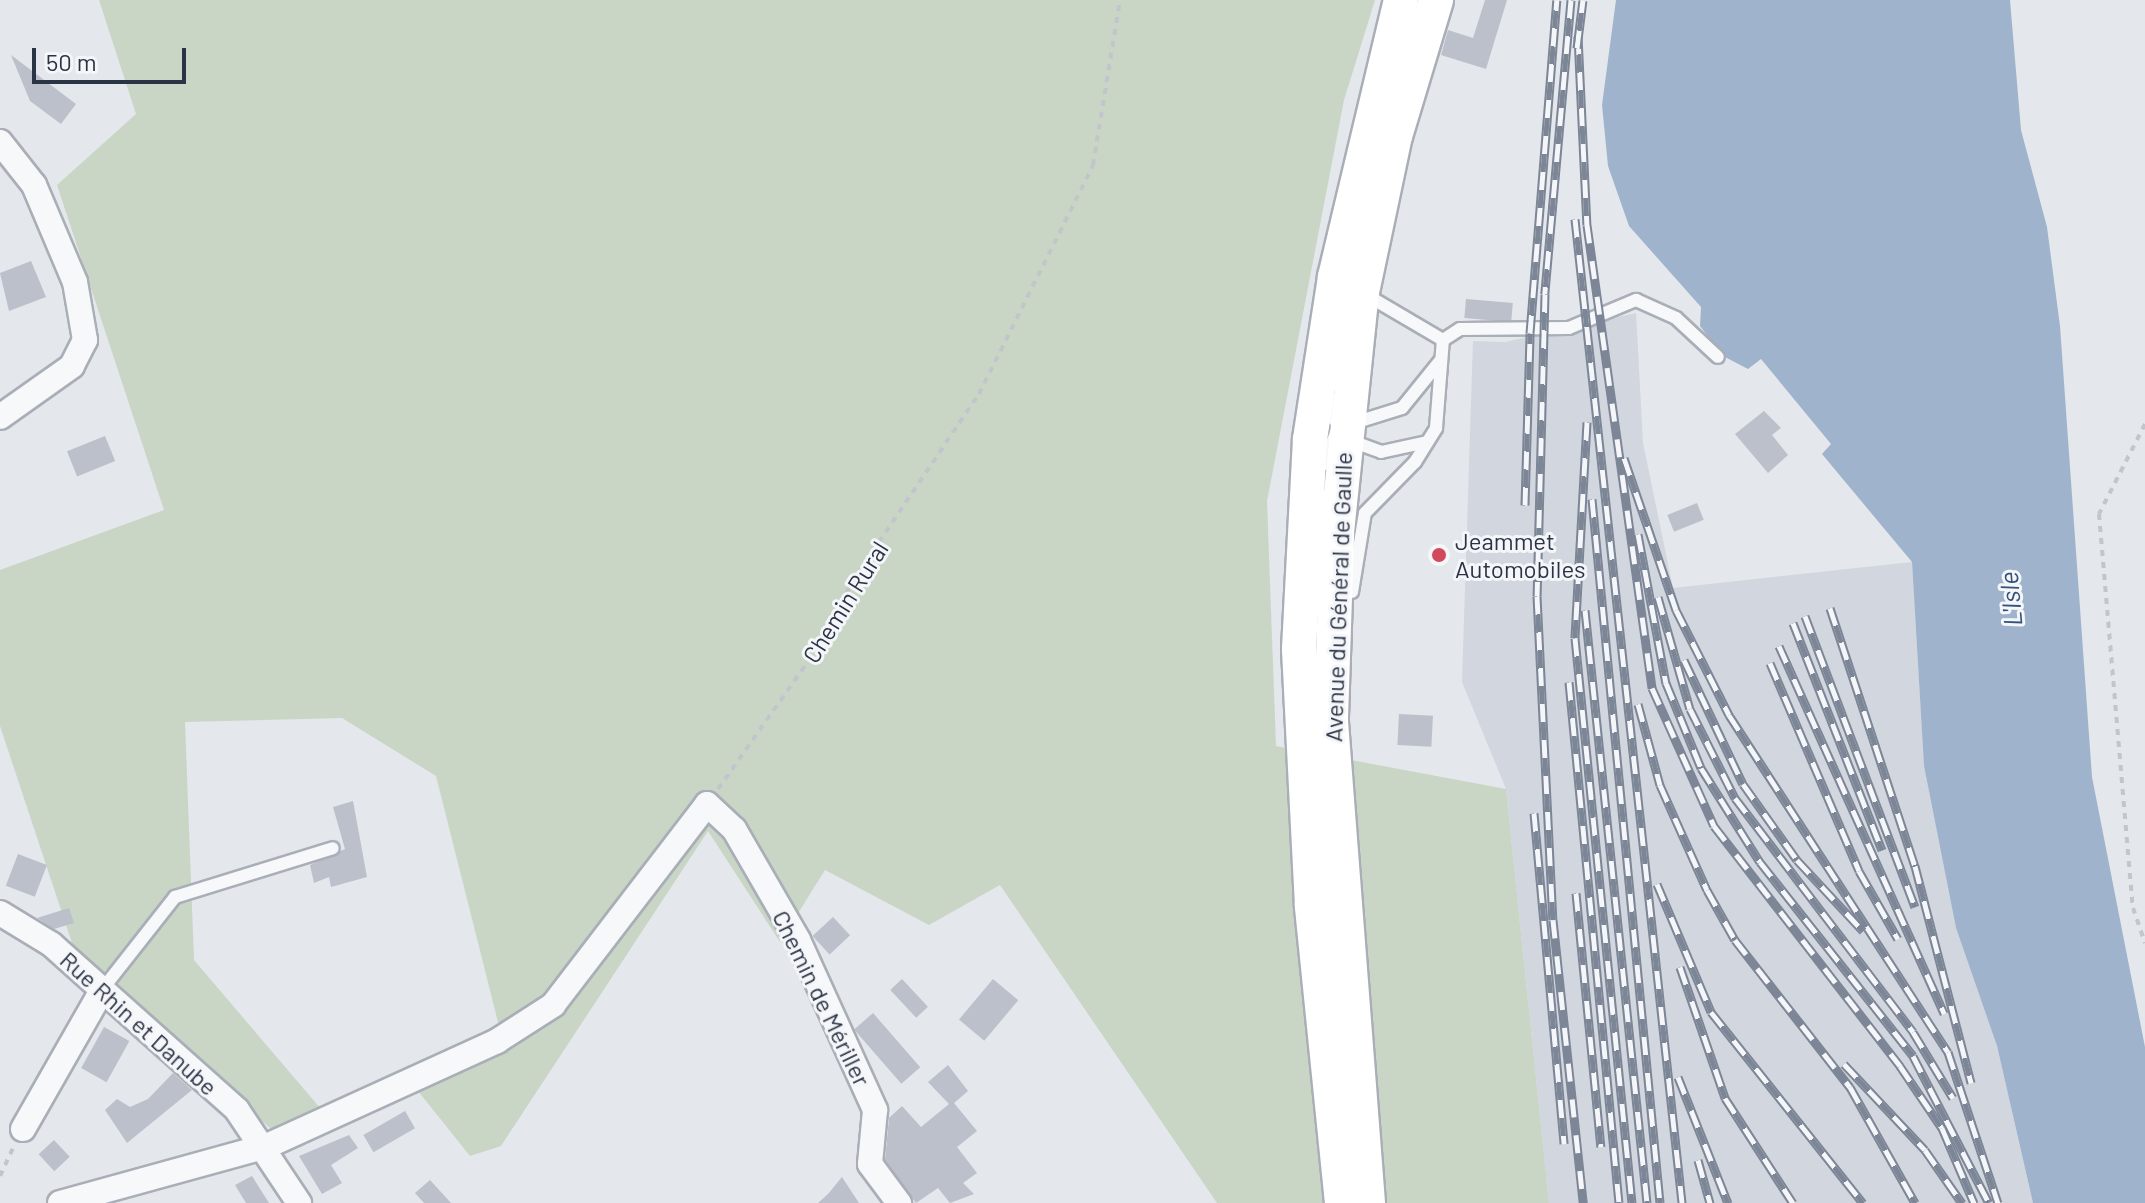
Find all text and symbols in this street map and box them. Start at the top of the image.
scale bar [36,32,190,82]
text: 50 m [46,47,97,76]
street label: Avenue du Général de Gaulle [1319,451,1357,743]
place label: Jeammet Automobiles [1455,527,1586,583]
street label: Chemin Rural [796,536,894,668]
marker: Jeammet Automobiles [1430,546,1448,564]
water label: L'Isle [1992,570,2028,628]
street label: Chemin de Mériller [767,905,877,1091]
street label: Rue Rhin et Danube [55,945,223,1101]

